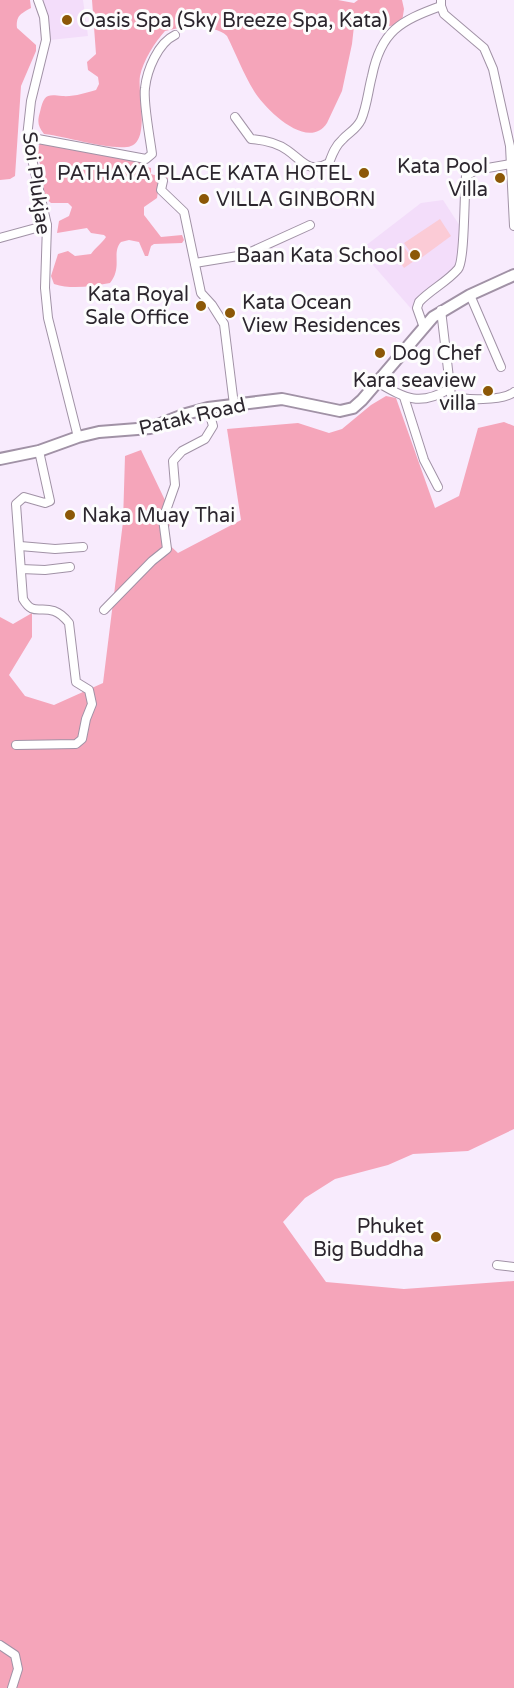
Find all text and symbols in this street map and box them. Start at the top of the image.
place label: Oasis Spa (Sky Breeze Spa, Kata) [79,9,388,33]
marker: Oasis Spa (Sky Breeze Spa, Kata) [60,13,74,27]
street label: Soi Plukjae [17,130,55,236]
place label: Kata Pool Villa [397,155,488,202]
place label: PATHAYA PLACE KATA HOTEL [57,162,352,186]
marker: PATHAYA PLACE KATA HOTEL [357,166,371,180]
marker: Kata Pool Villa [493,171,507,185]
place label: VILLA GINBORN [216,188,376,212]
marker: VILLA GINBORN [197,192,211,206]
place label: Baan Kata School [236,244,403,268]
marker: Baan Kata School [408,248,422,262]
place label: Kata Royal Sale Office [85,283,189,330]
place label: Kata Ocean View Residences [242,291,401,338]
marker: Kata Royal Sale Office [194,299,208,313]
marker: Kata Ocean View Residences [223,306,237,320]
place label: Dog Chef [392,342,482,366]
marker: Dog Chef [373,346,387,360]
place label: Kara seaview villa [353,369,476,416]
marker: Kara seaview villa [481,384,495,398]
street label: Patak Road [136,393,248,441]
place label: Naka Muay Thai [82,504,235,528]
marker: Naka Muay Thai [63,508,77,522]
place label: Phuket Big Buddha [313,1215,424,1262]
marker: Phuket Big Buddha [429,1230,443,1244]

